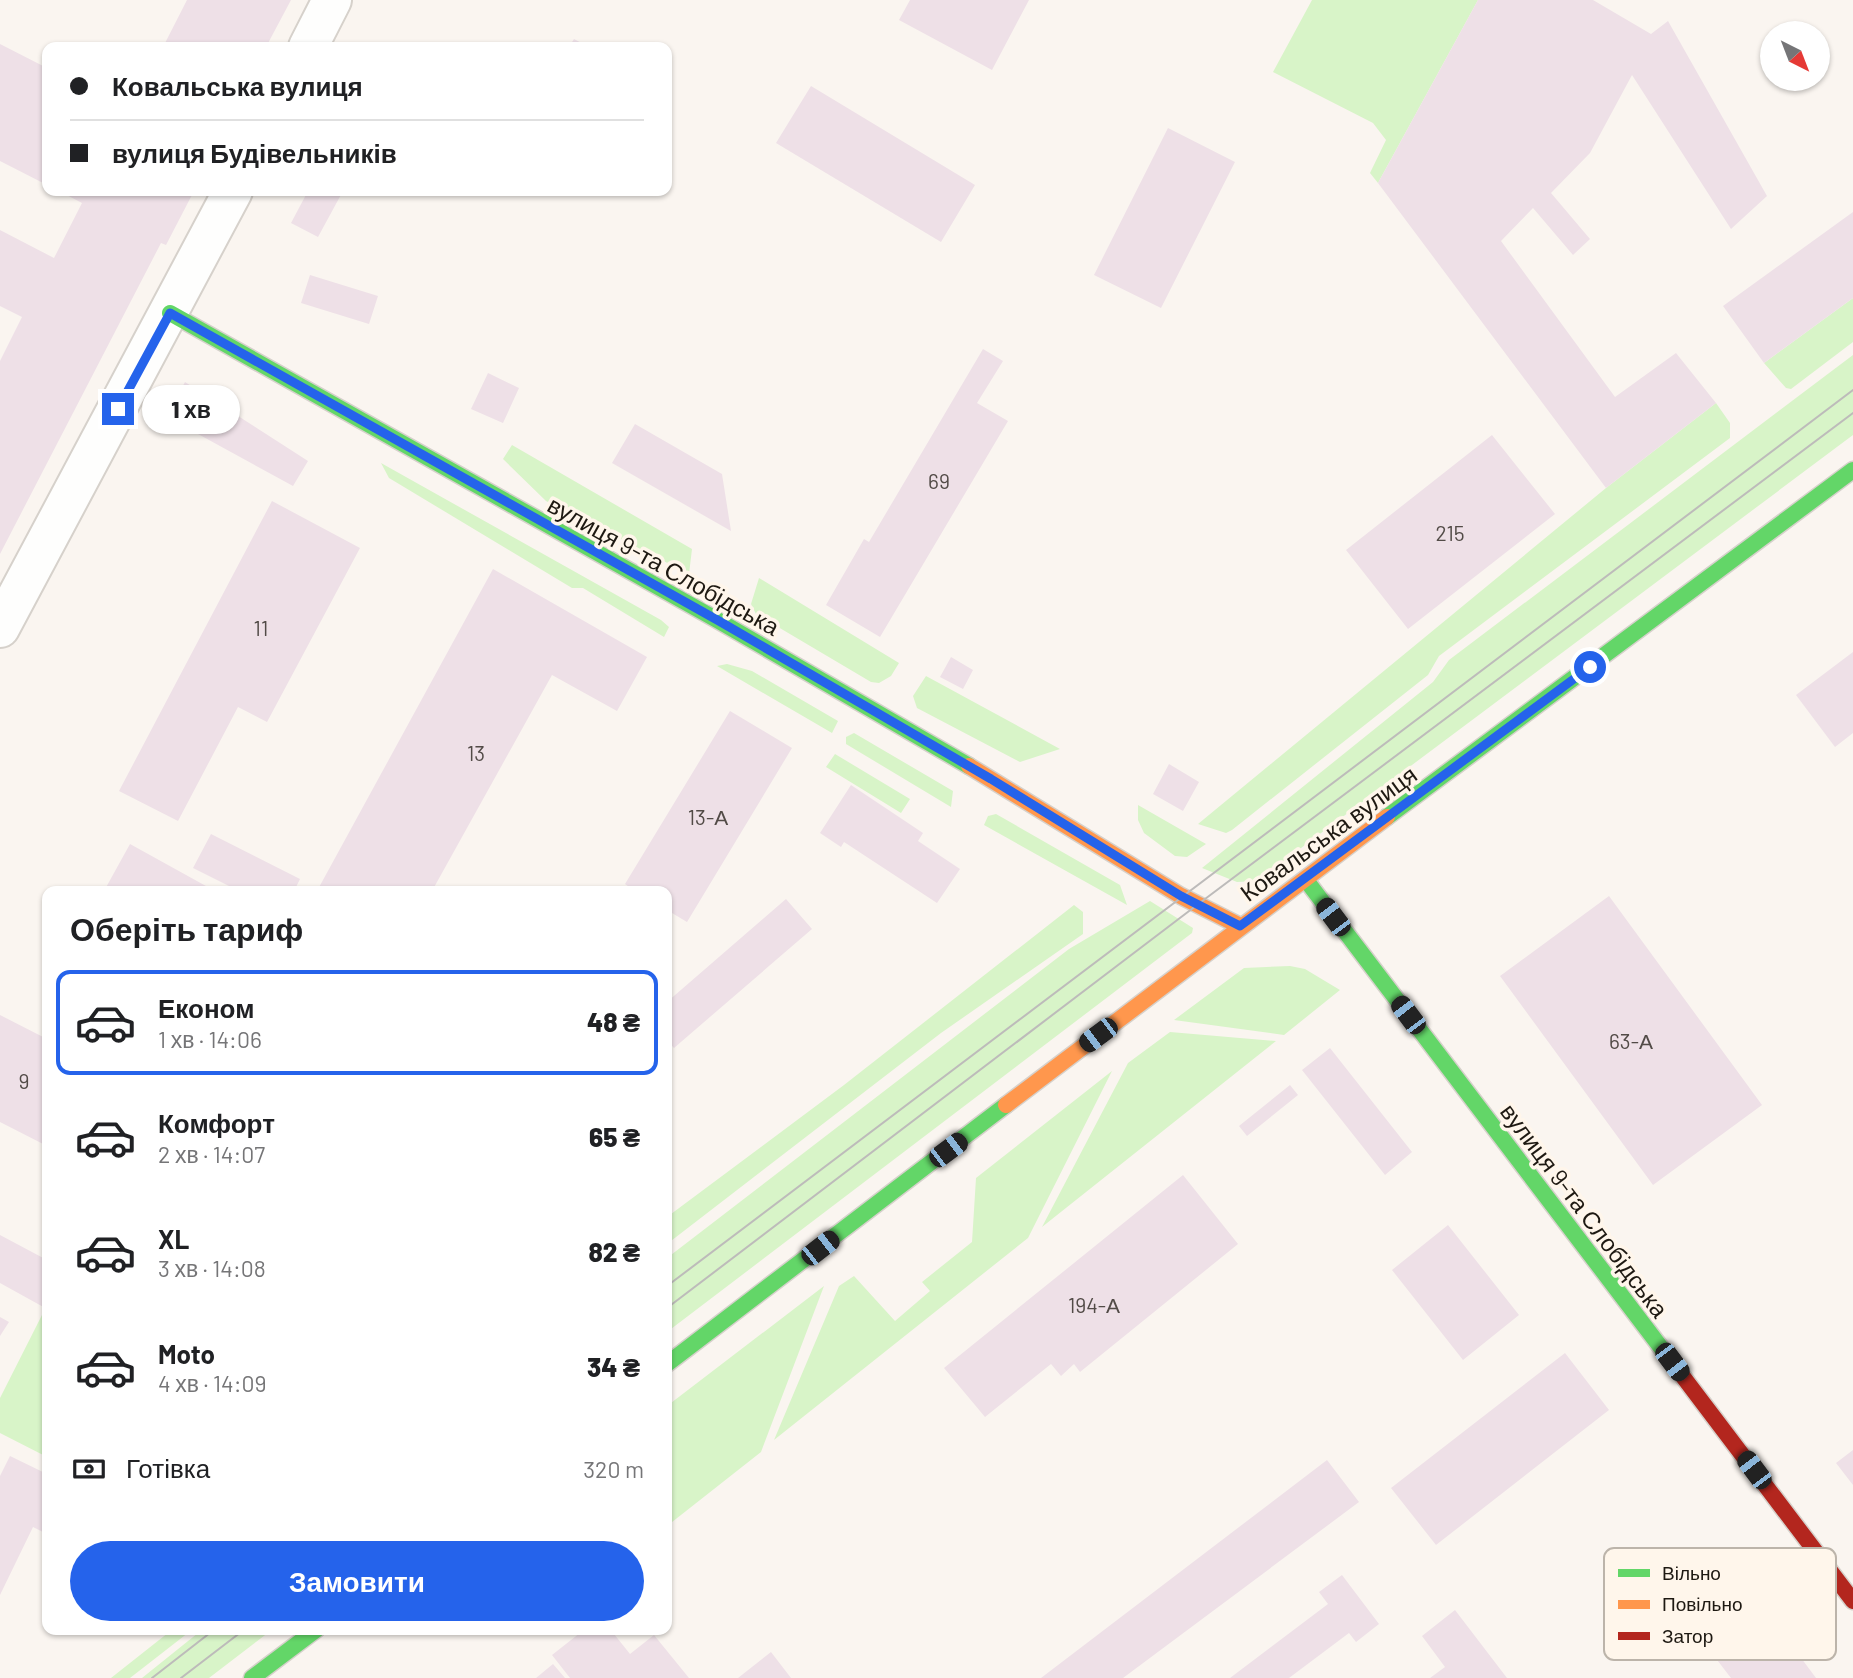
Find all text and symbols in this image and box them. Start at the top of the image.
north arrow [1760,21,1830,91]
map controls [1760,21,1830,91]
text: Ковальська вулиця [112,70,363,101]
text: вулиця Будівельників [112,137,397,168]
callout: 1 хв [142,384,241,434]
route end [102,393,134,425]
text: 1 хв [171,395,211,423]
house number: 69 [928,468,950,493]
street label: вулиця 9-та Слобідська [543,489,785,641]
house number: 215 [1435,520,1465,545]
house number: 11 [254,615,268,640]
route start [1574,651,1606,683]
house number: 13 [467,740,485,765]
street label: Ковальська вулиця [1234,759,1422,907]
house number: 13-А [688,804,728,829]
car [1312,894,1355,940]
text: Оберіть тариф [70,909,303,947]
icon: car [74,991,137,1054]
text: Економ [158,992,254,1023]
car [1387,992,1430,1038]
text: 48 ₴ [587,1006,640,1037]
car [1075,1014,1122,1056]
text: 1 хв · 14:06 [158,1025,262,1053]
house number: 63-А [1609,1028,1653,1053]
house number: 9 [19,1068,29,1093]
street label: вулиця 9-та Слобідська [1495,1097,1675,1323]
icon: car [74,1106,137,1169]
text: Комфорт [158,1107,275,1138]
text: 65 ₴ [589,1121,640,1152]
car [925,1129,972,1171]
text: 2 хв · 14:07 [158,1140,265,1168]
icon: car [74,1221,137,1284]
text: XL [158,1223,189,1254]
car [797,1227,844,1269]
text: 82 ₴ [588,1236,640,1267]
text: 3 хв · 14:08 [158,1254,266,1282]
house number: 194-А [1068,1292,1120,1317]
icon: car [74,1336,137,1399]
text: Moto [158,1338,215,1369]
car [1651,1339,1694,1385]
text: 34 ₴ [587,1351,640,1382]
text: 4 хв · 14:09 [158,1369,267,1397]
car [1733,1447,1776,1493]
icon: cash [70,1450,108,1488]
text: Готівка [126,1452,210,1483]
text: 320 m [583,1455,644,1483]
button: Замовити [70,1541,644,1621]
legend [1604,1548,1836,1660]
text: Вільно [1662,1561,1721,1584]
text: Повільно [1662,1592,1743,1615]
text: Затор [1662,1624,1713,1647]

